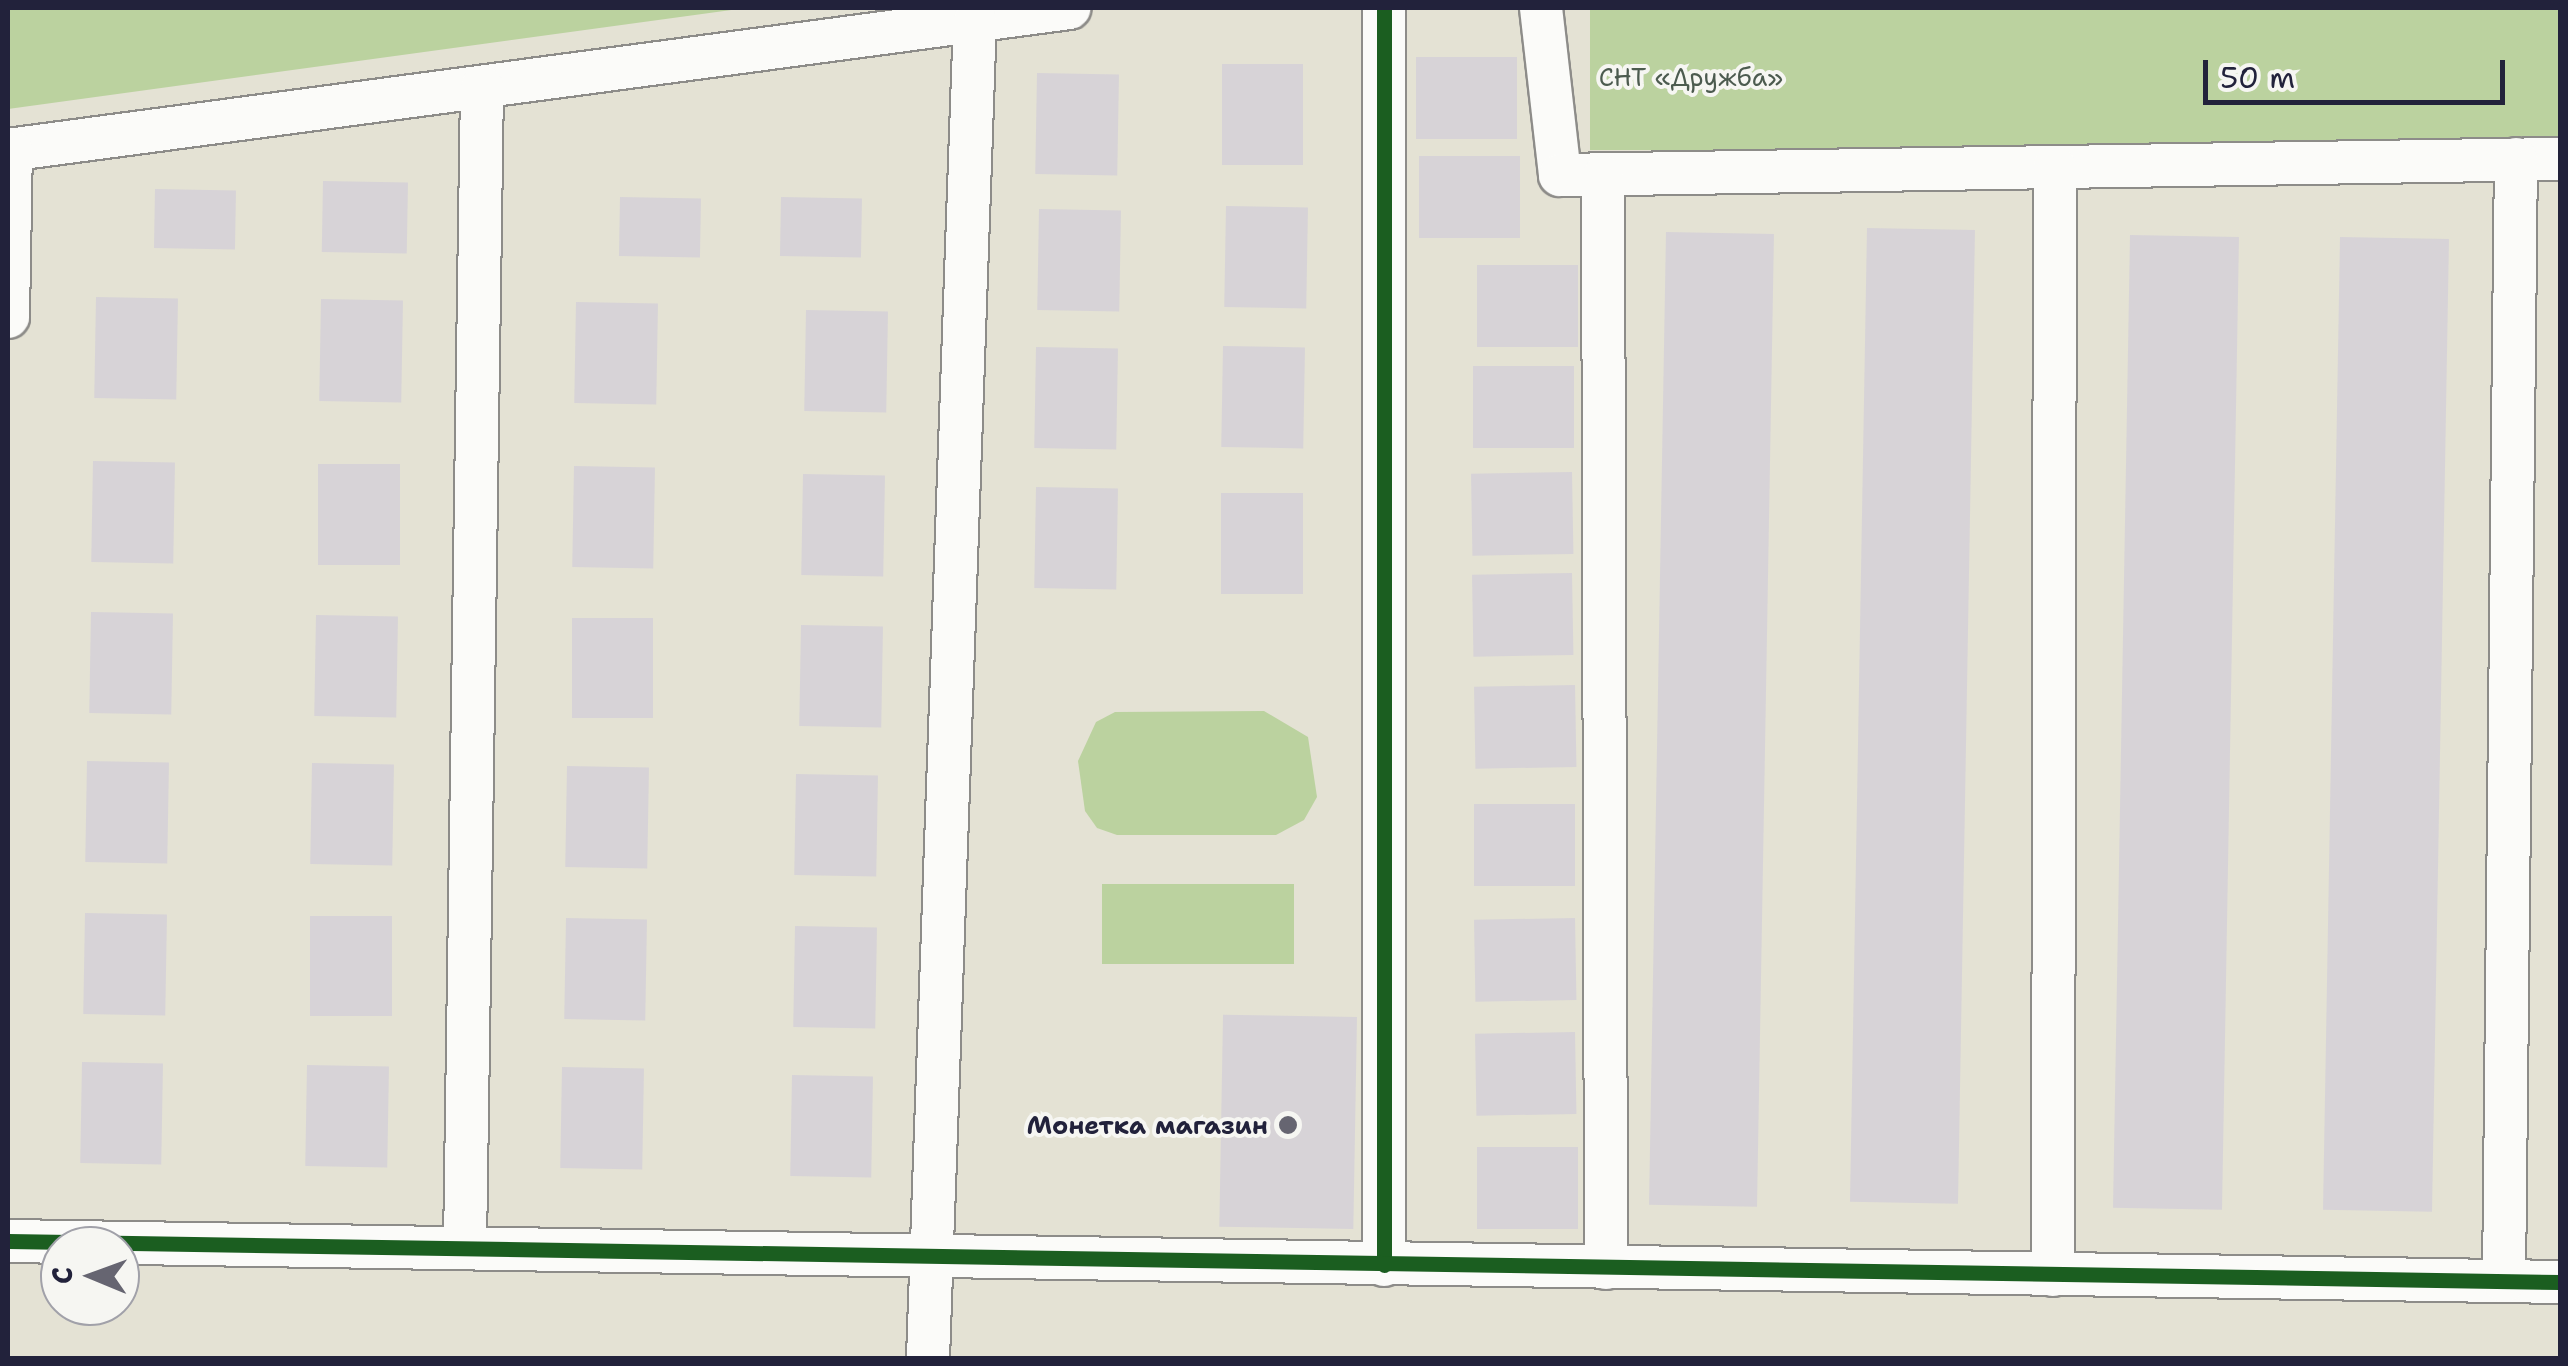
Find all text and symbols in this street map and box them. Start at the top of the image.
scale bar [2208,40,2510,102]
text: 50 m [2220,57,2295,98]
park label: СНТ «Дружба» [1599,62,1783,92]
place label: Монетка магазин [1027,1110,1268,1140]
marker: Монетка магазин [1277,1114,1299,1136]
north arrow [40,1226,140,1326]
text: С [43,1267,81,1284]

